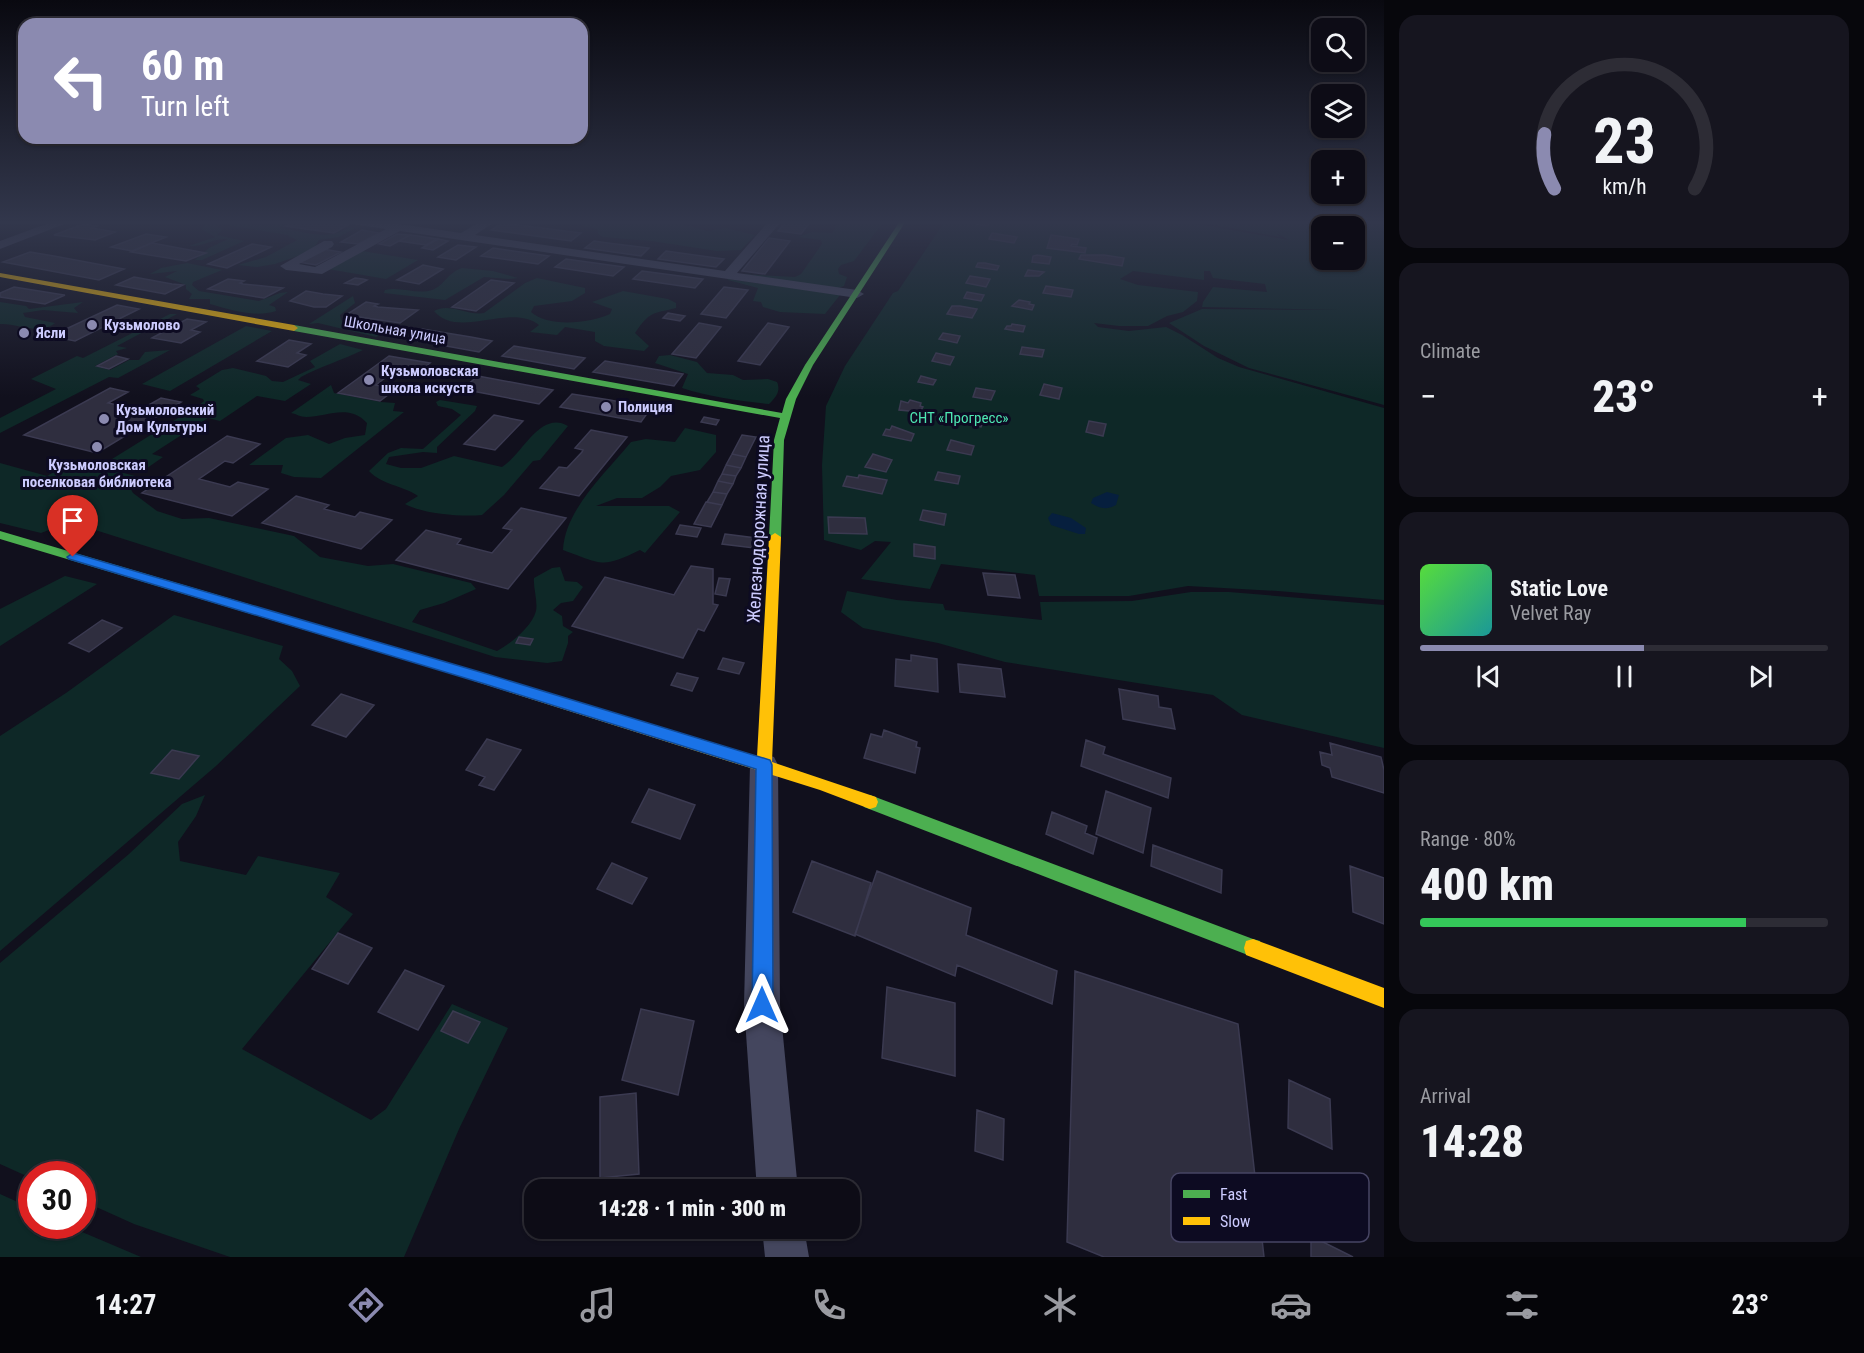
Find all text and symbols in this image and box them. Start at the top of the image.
map controls [1311,18,1365,270]
button: search [1311,18,1365,72]
text: 60 m [141,41,224,90]
icon: left [42,42,120,120]
button: layers [1311,84,1365,138]
text: Turn left [141,91,230,123]
text: 23 [1592,105,1656,178]
button: + [1311,150,1365,204]
text: km/h [1602,174,1646,199]
button: − [1311,216,1365,270]
street label: Школьная улица [343,312,447,348]
place label: Кузьмолово [104,316,180,334]
marker: Кузьмолово [85,318,99,332]
place label: Ясли [35,324,66,342]
marker: Ясли [17,326,31,340]
text: Climate [1420,339,1480,363]
place label: Кузьмоловская школа искуств [381,362,479,397]
text: 23° [1592,370,1656,423]
marker: Кузьмоловская школа искуств [362,373,376,387]
text: − [1420,377,1437,416]
text: + [1812,377,1828,416]
place label: Полиция [618,398,673,416]
marker: Полиция [599,400,613,414]
place label: Кузьмоловский Дом Культуры [116,401,214,436]
park label: СНТ «Прогресс» [909,409,1009,427]
marker: Кузьмоловский Дом Культуры [97,412,111,426]
street label: Железнодорожная улица [743,435,773,623]
marker: Кузьмоловская поселковая библиотека [90,440,104,454]
place label: Кузьмоловская поселковая библиотека [22,456,172,491]
pin [47,495,98,557]
icon: arrive [56,504,89,537]
text: Static Love [1510,576,1608,601]
text: Velvet Ray [1510,601,1591,625]
icon: previous [1472,660,1505,693]
icon: pause [1608,660,1641,693]
icon: next [1744,660,1777,693]
text: Range · 80% [1420,827,1516,851]
text: 400 km [1420,858,1554,911]
position arrow [730,973,794,1037]
text: Arrival [1420,1084,1471,1108]
text: 14:28 [1420,1115,1524,1168]
speed limit sign: 30 [18,1161,96,1239]
legend [1171,1173,1369,1242]
text: Fast [1220,1185,1247,1204]
text: 14:28 · 1 min · 300 m [598,1196,786,1221]
text: Slow [1220,1212,1250,1231]
icon: directions [345,1284,387,1326]
icon: music [577,1284,619,1326]
icon: phone [808,1284,850,1326]
icon: climate [1039,1284,1081,1326]
icon: car [1270,1284,1312,1326]
icon: filters [1501,1284,1543,1326]
text: 14:27 [95,1289,156,1321]
text: 23° [1732,1289,1769,1321]

